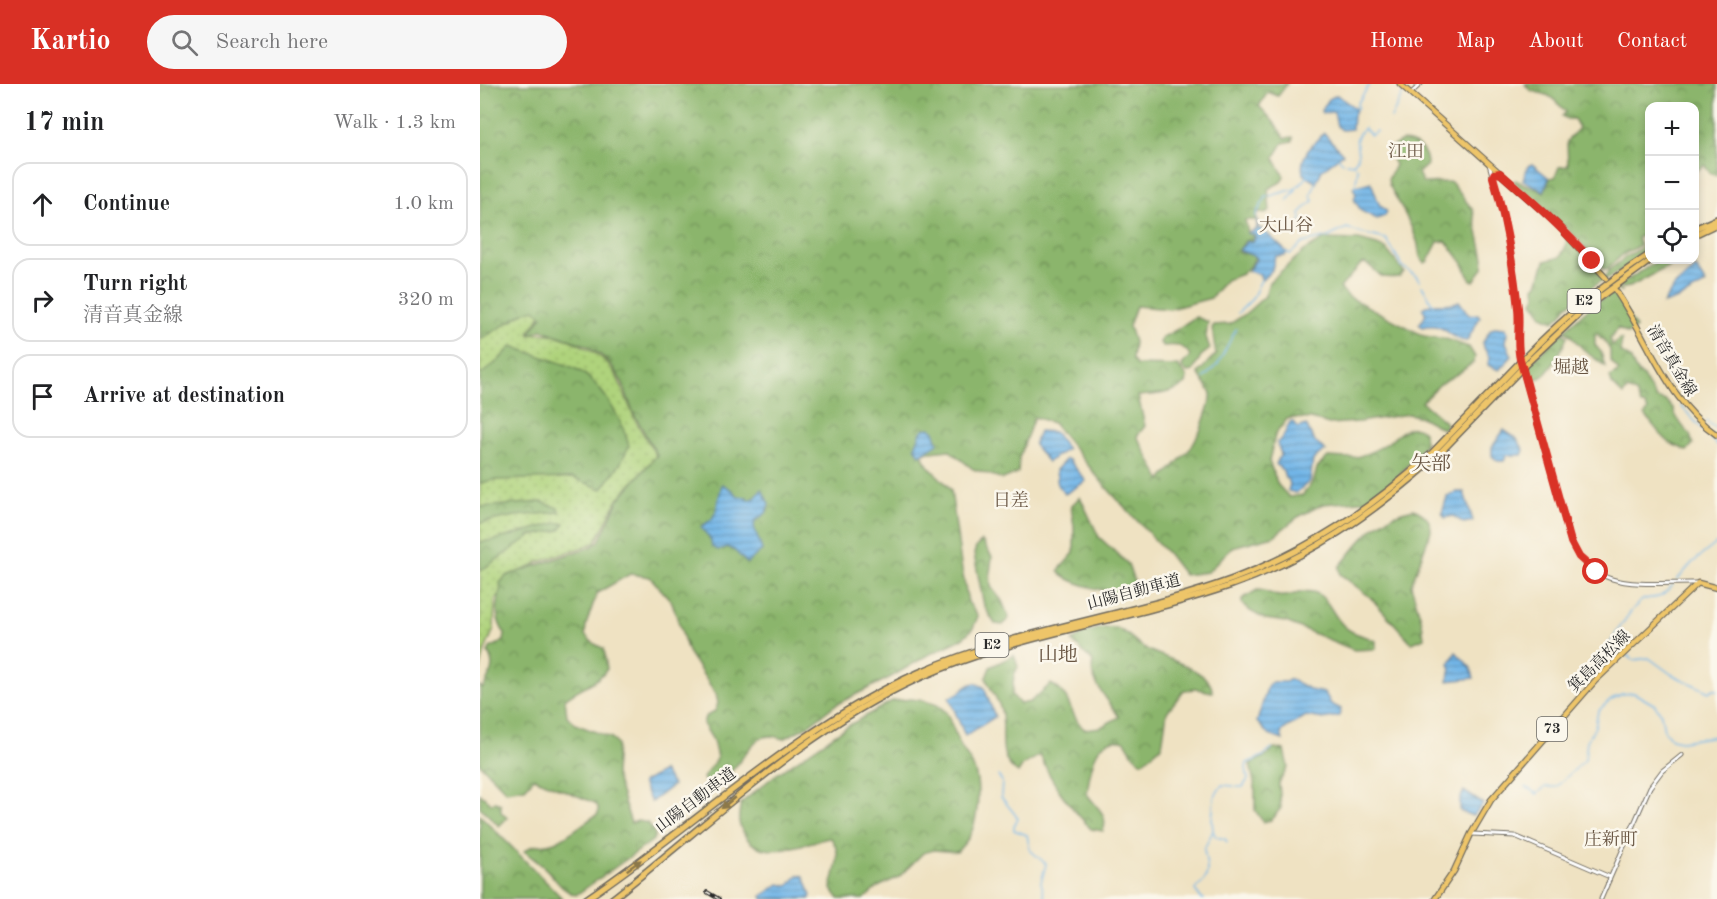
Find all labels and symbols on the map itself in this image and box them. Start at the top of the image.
district label: 江田 [1388,142,1424,161]
district label: 大山谷 [1259,215,1313,235]
route end [1578,247,1604,273]
road number: E2 [1568,289,1600,313]
street label: 清音真金線 [1644,322,1700,399]
district label: 堀越 [1553,357,1589,377]
district label: 矢部 [1411,453,1451,475]
district label: 日差 [993,490,1029,510]
route start [1582,558,1608,584]
street label: 山陽自動車道 [1085,571,1182,613]
street label: 箕島高松線 [1565,627,1634,696]
road number: E2 [976,633,1008,657]
district label: 山地 [1038,644,1078,666]
road number: 73 [1537,717,1567,741]
street label: 山陽自動車道 [652,764,739,836]
one-way arrow [720,797,736,810]
district label: 庄新町 [1584,829,1638,849]
one-way arrow [626,860,641,872]

